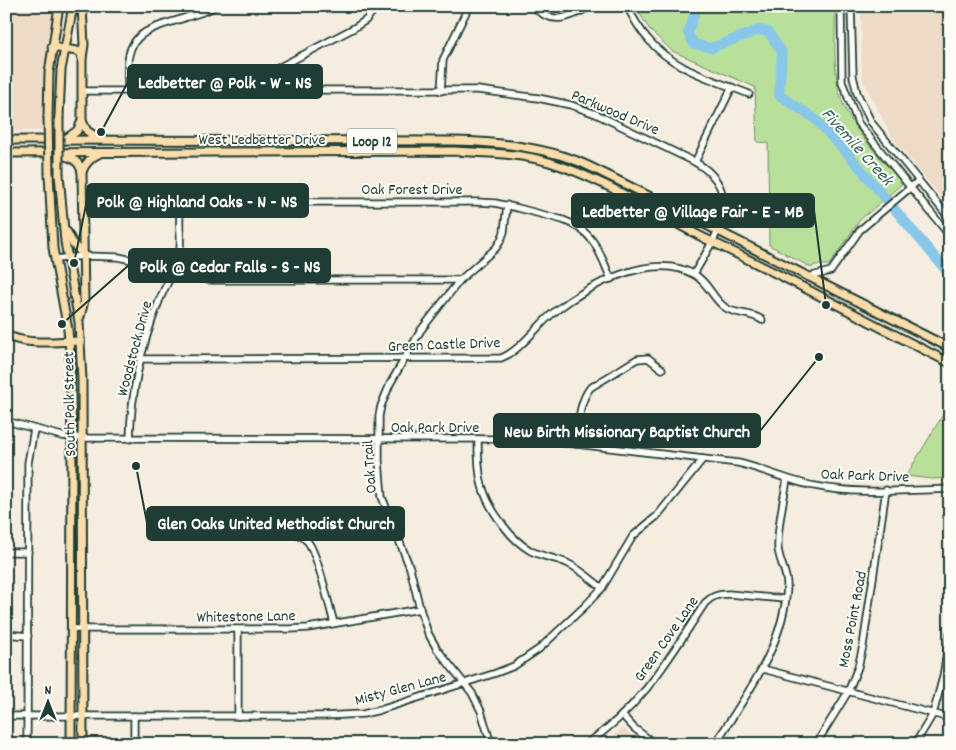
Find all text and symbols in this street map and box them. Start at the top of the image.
callout: Ledbetter @ Polk - W - NS [128,65,322,98]
text: Ledbetter @ Polk - W - NS [138,72,312,97]
street label: Parkwood Drive [567,84,663,142]
water label: Fivemile Creek [814,103,899,193]
road number: Loop 12 [347,128,397,154]
street label: West Ledbetter Drive [199,129,325,152]
street label: Oak Forest Drive [361,179,463,202]
callout: Polk @ Highland Oaks - N - NS [87,184,308,217]
text: Polk @ Highland Oaks - N - NS [96,191,298,216]
callout: Ledbetter @ Village Fair - E - MB [572,194,814,227]
text: Ledbetter @ Village Fair - E - MB [582,201,804,226]
callout: Polk @ Cedar Falls - S - NS [129,249,330,282]
text: Polk @ Cedar Falls - S - NS [139,256,321,281]
street label: Woodstock Drive [112,298,159,399]
street label: Green Castle Drive [387,332,501,359]
street label: South Polk Street [58,351,83,457]
callout: New Birth Missionary Baptist Church [494,414,760,447]
street label: Oak Park Drive [391,417,479,440]
text: New Birth Missionary Baptist Church [504,421,750,446]
street label: Oak Trail [357,439,384,494]
street label: Oak Park Drive [820,463,910,490]
callout: Glen Oaks United Methodist Church [147,507,404,540]
text: Glen Oaks United Methodist Church [157,513,395,538]
street label: Moss Point Road [833,569,874,670]
street label: Green Cove Lane [629,592,705,687]
street label: Whitestone Lane [196,605,296,630]
street label: Misty Glen Lane [352,666,449,713]
north arrow [22,678,72,728]
text: N [45,681,52,701]

